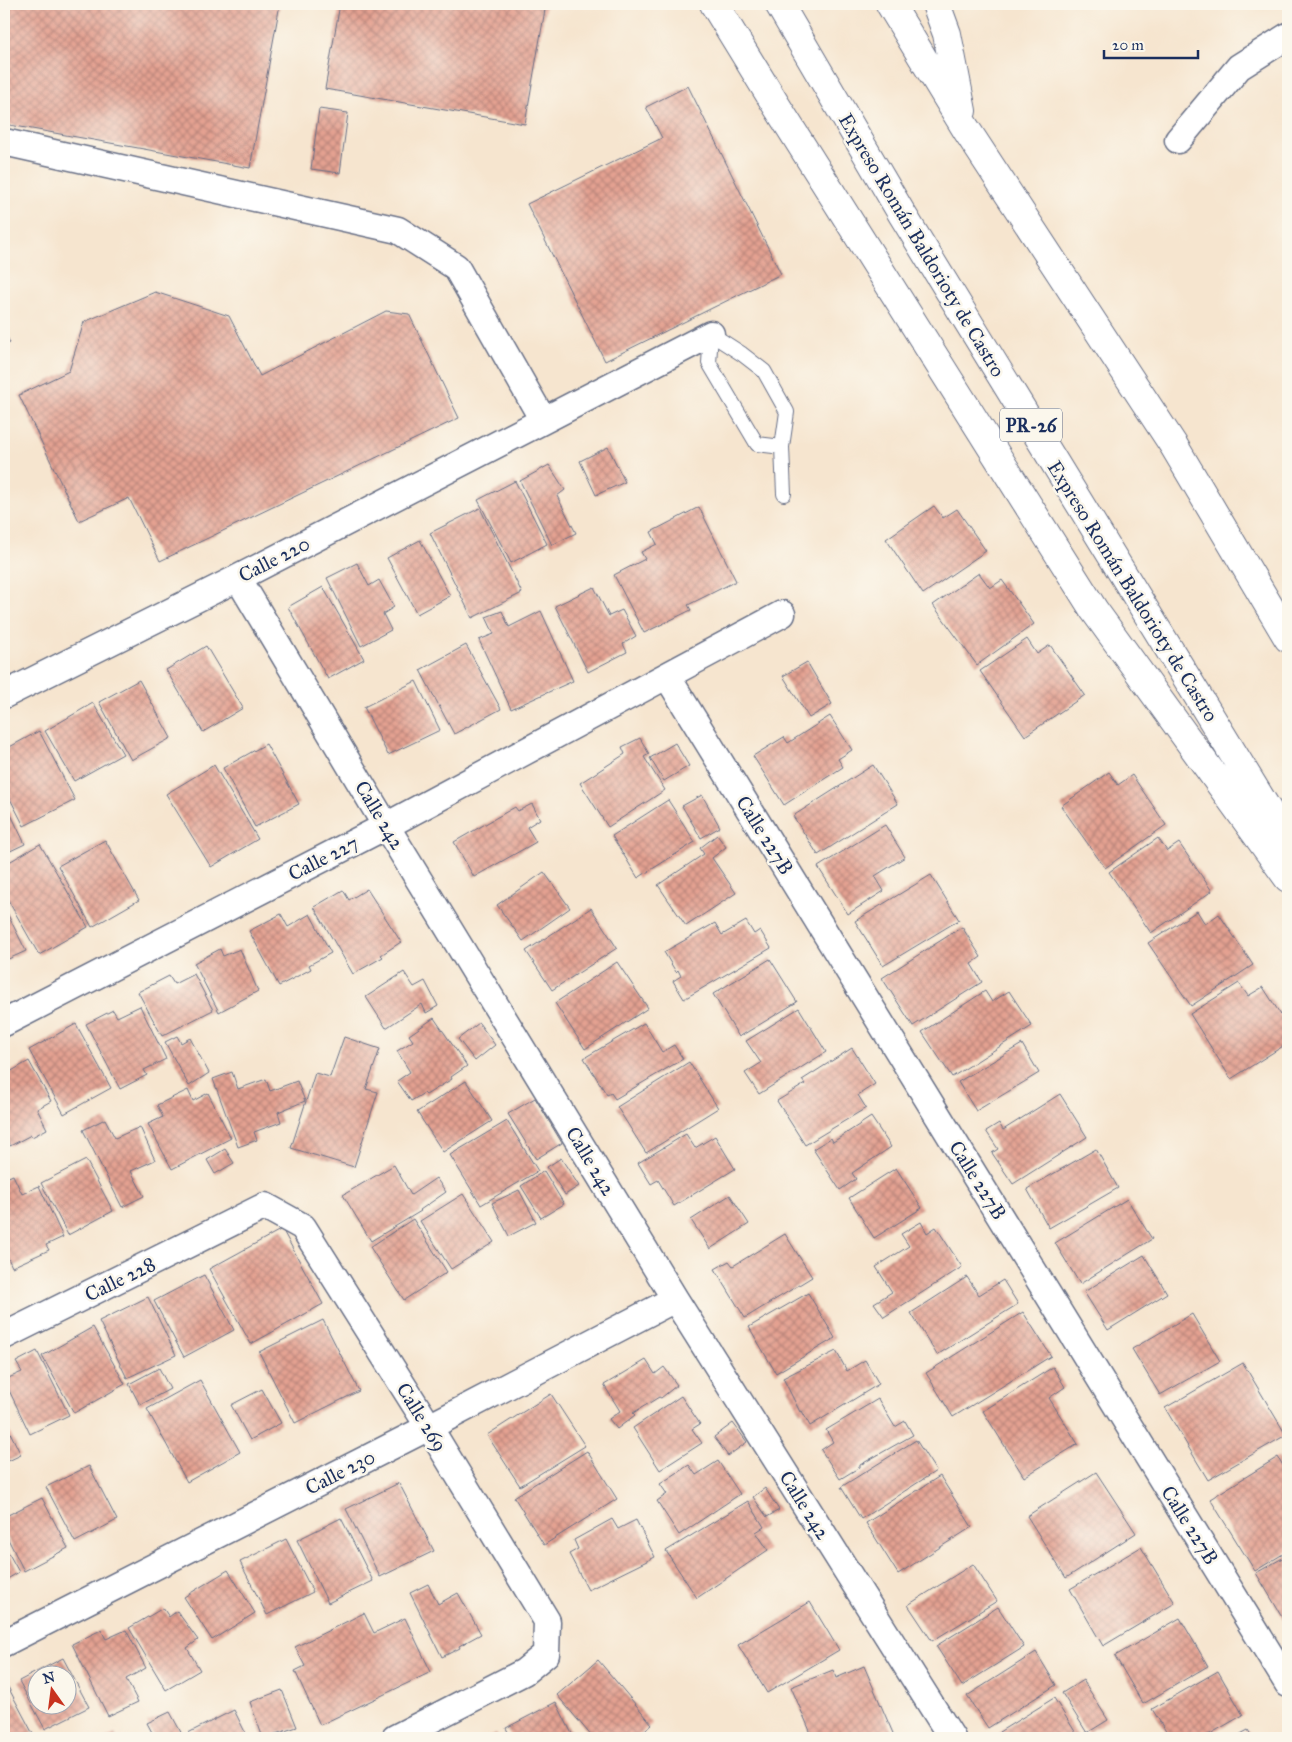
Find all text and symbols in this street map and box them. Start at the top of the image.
scale bar [1104,28,1198,60]
text: 20 m [1112,36,1144,54]
street label: Expreso Román Baldorioty de Castro [834,109,1010,381]
road number: PR-26 [1000,408,1062,442]
street label: Expreso Román Baldorioty de Castro [1043,456,1223,726]
street label: Calle 220 [234,531,314,587]
street label: Calle 242 [350,776,410,854]
street label: Calle 227B [731,791,799,879]
street label: Calle 227 [284,830,362,886]
street label: Calle 242 [561,1122,621,1200]
street label: Calle 227B [944,1136,1012,1224]
street label: Calle 228 [81,1252,159,1306]
street label: Calle 269 [392,1378,452,1456]
street label: Calle 230 [301,1444,379,1500]
street label: Calle 242 [775,1466,835,1544]
street label: Calle 227B [1156,1481,1224,1569]
north arrow [28,1664,78,1714]
text: N [41,1668,57,1688]

